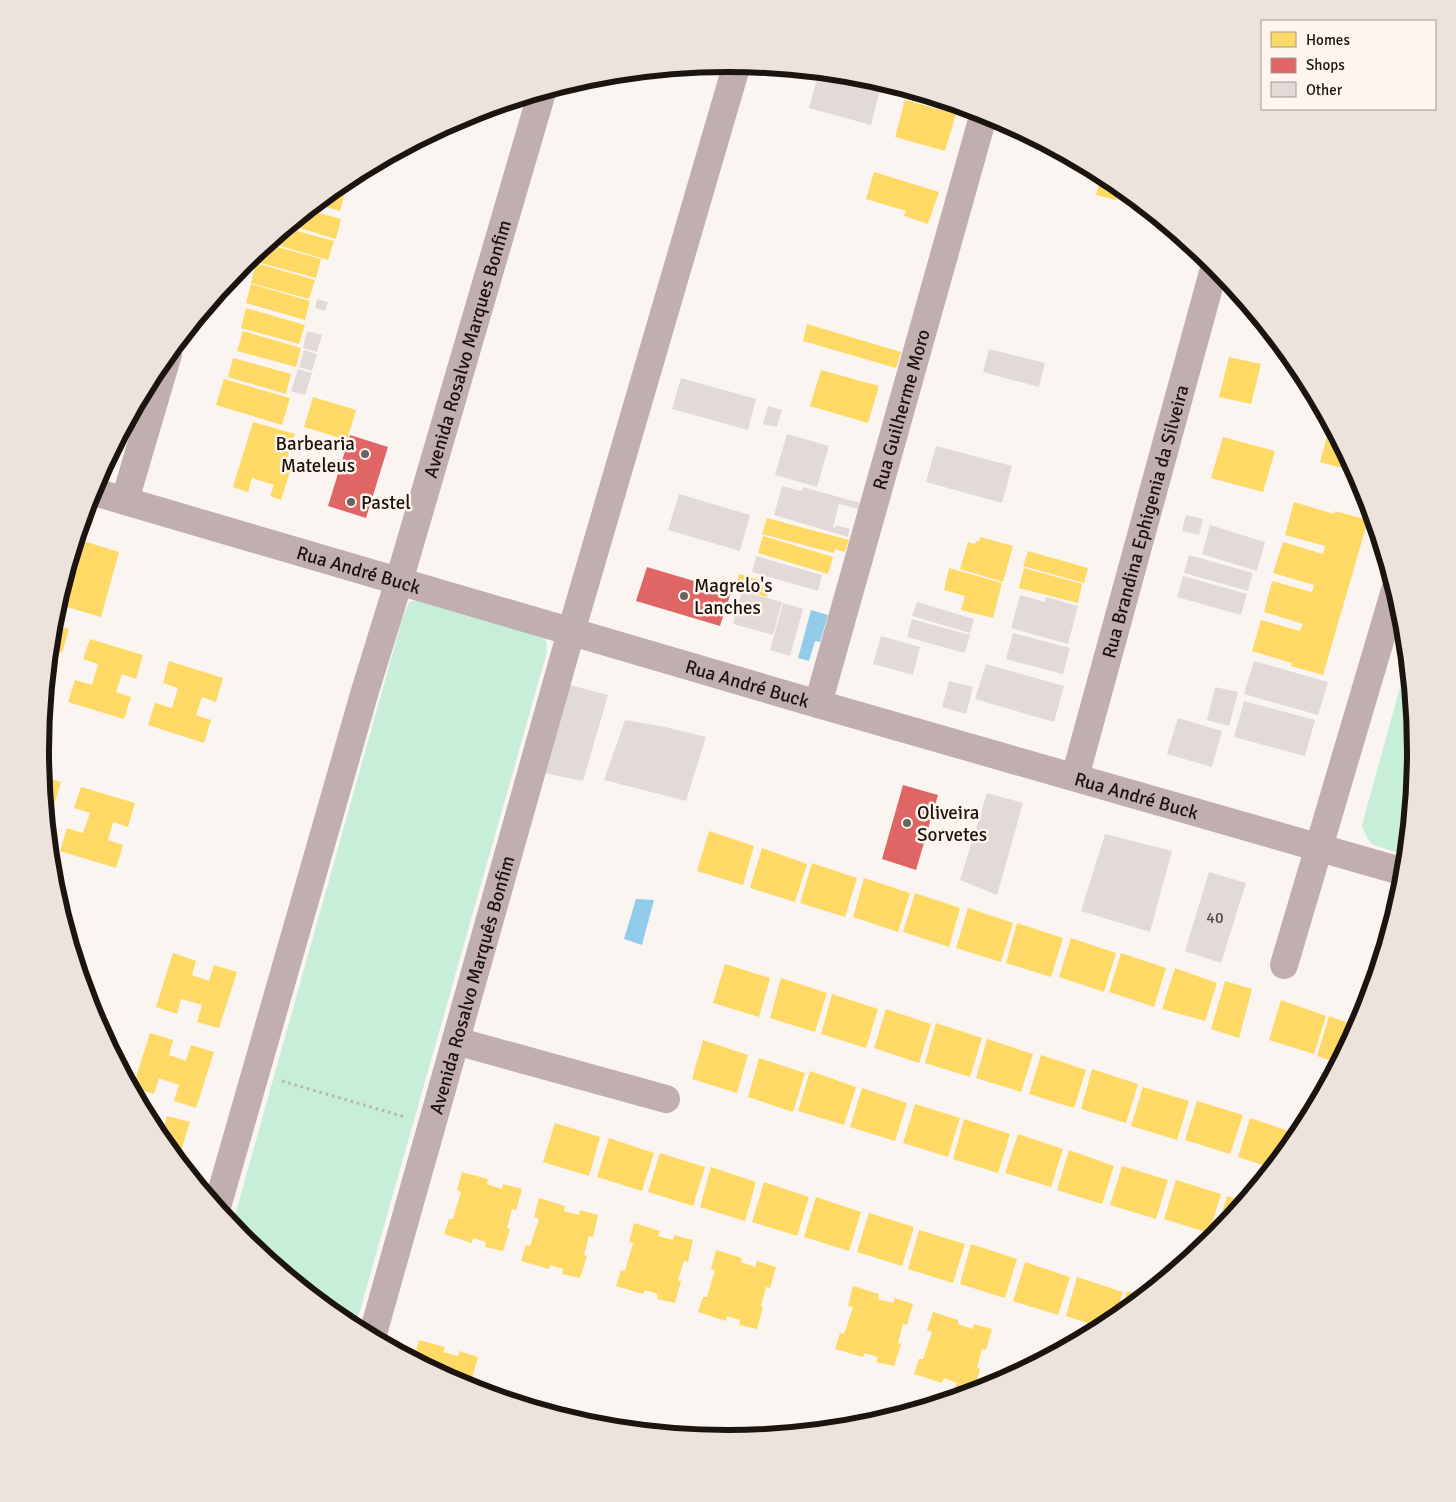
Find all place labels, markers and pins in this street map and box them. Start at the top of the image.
place label: Barbearia Mateleus [276,432,355,478]
marker: Barbearia Mateleus [359,448,371,460]
place label: Pastel [361,491,411,515]
marker: Pastel [345,496,357,508]
place label: Magrelo's Lanches [694,574,773,620]
marker: Magrelo's Lanches [678,590,690,602]
place label: Oliveira Sorvetes [917,801,987,847]
marker: Oliveira Sorvetes [901,817,913,829]

